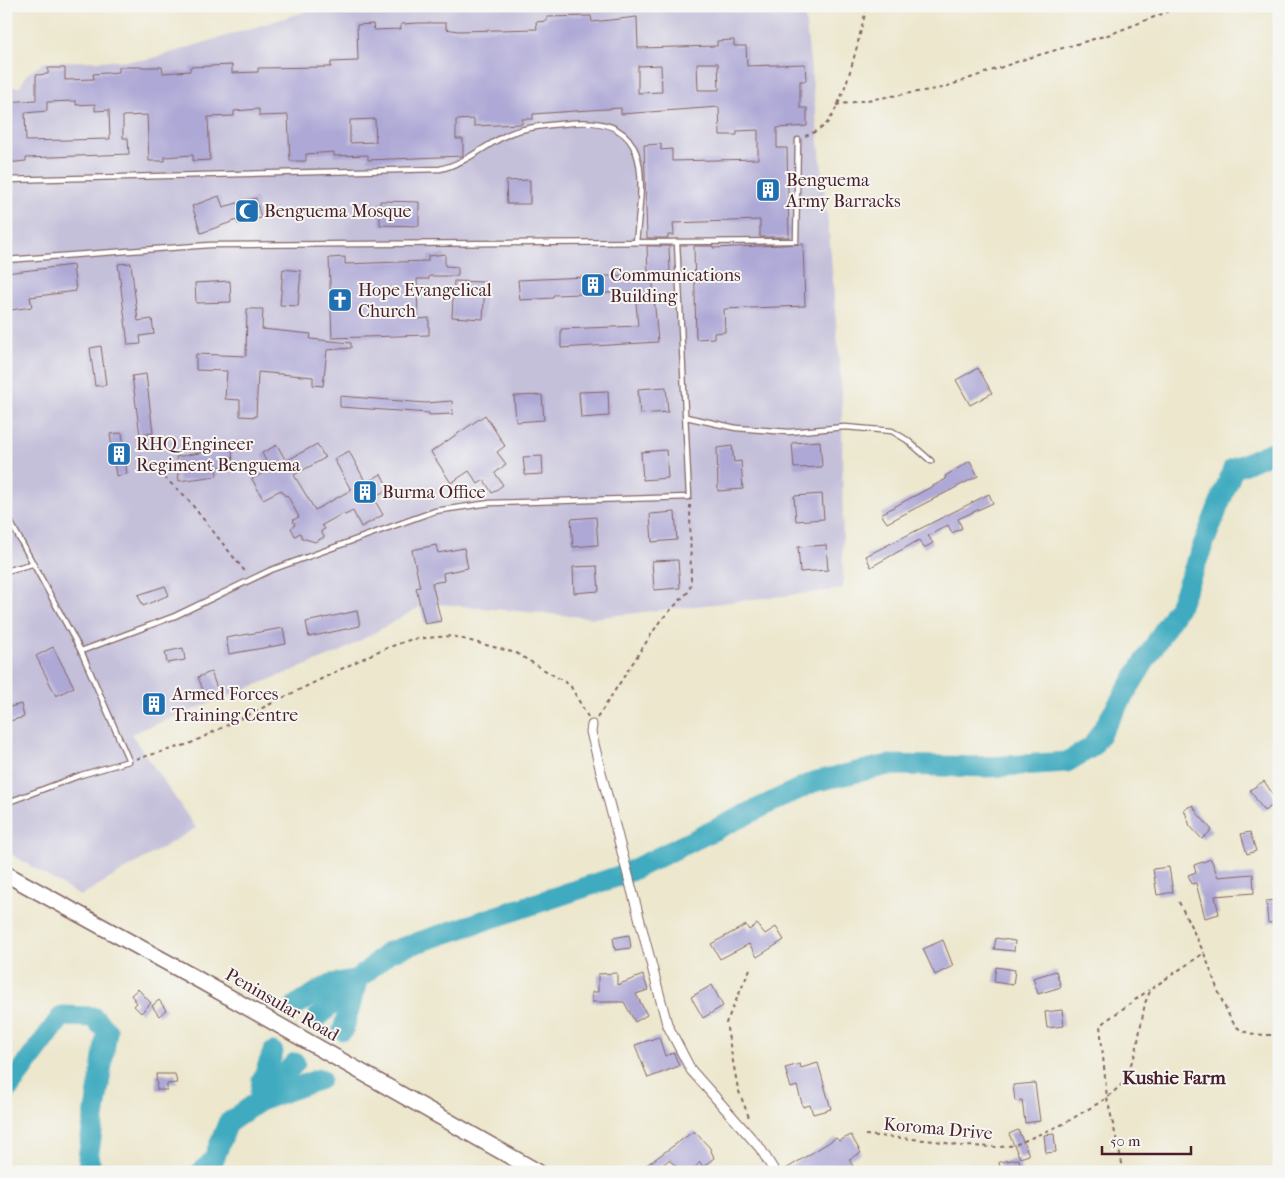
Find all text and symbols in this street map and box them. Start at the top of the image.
place label: Benguema Army Barracks [785,170,901,212]
building icon: Benguema Army Barracks [755,177,781,203]
mosque icon: Benguema Mosque [234,198,260,224]
place label: Benguema Mosque [264,201,412,222]
place label: Communications Building [610,265,741,307]
building icon: Communications Building [580,272,606,298]
place label: Hope Evangelical Church [358,280,492,322]
church icon: Hope Evangelical Church [327,287,353,313]
place label: RHQ Engineer Regiment Benguema [136,434,301,476]
building icon: RHQ Engineer Regiment Benguema [106,441,132,467]
building icon: Burma Office [352,479,378,505]
place label: Burma Office [382,482,486,503]
place label: Armed Forces Training Centre [171,684,298,726]
building icon: Armed Forces Training Centre [141,691,167,717]
street label: Peninsular Road [222,964,343,1046]
district label: Kushie Farm [1122,1067,1226,1089]
street label: Koroma Drive [883,1114,994,1144]
scale bar [1102,1123,1191,1155]
text: 50 m [1110,1132,1141,1150]

